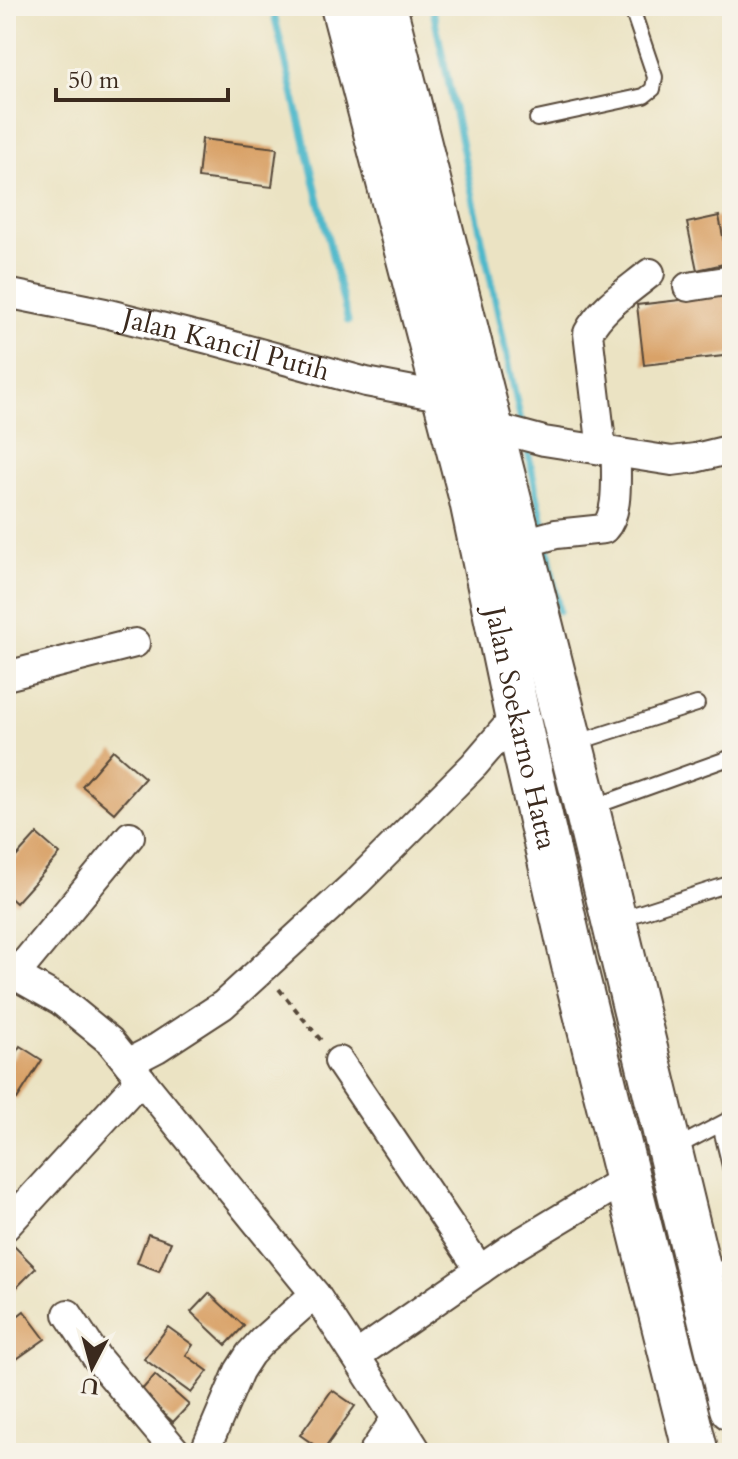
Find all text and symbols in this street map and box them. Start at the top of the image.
scale bar [56,52,228,102]
text: 50 m [68,64,120,97]
street label: Jalan Kancil Putih [115,298,334,390]
street label: Jalan Soekarno Hatta [475,600,566,853]
north arrow [52,1327,132,1407]
text: U [79,1370,101,1402]

